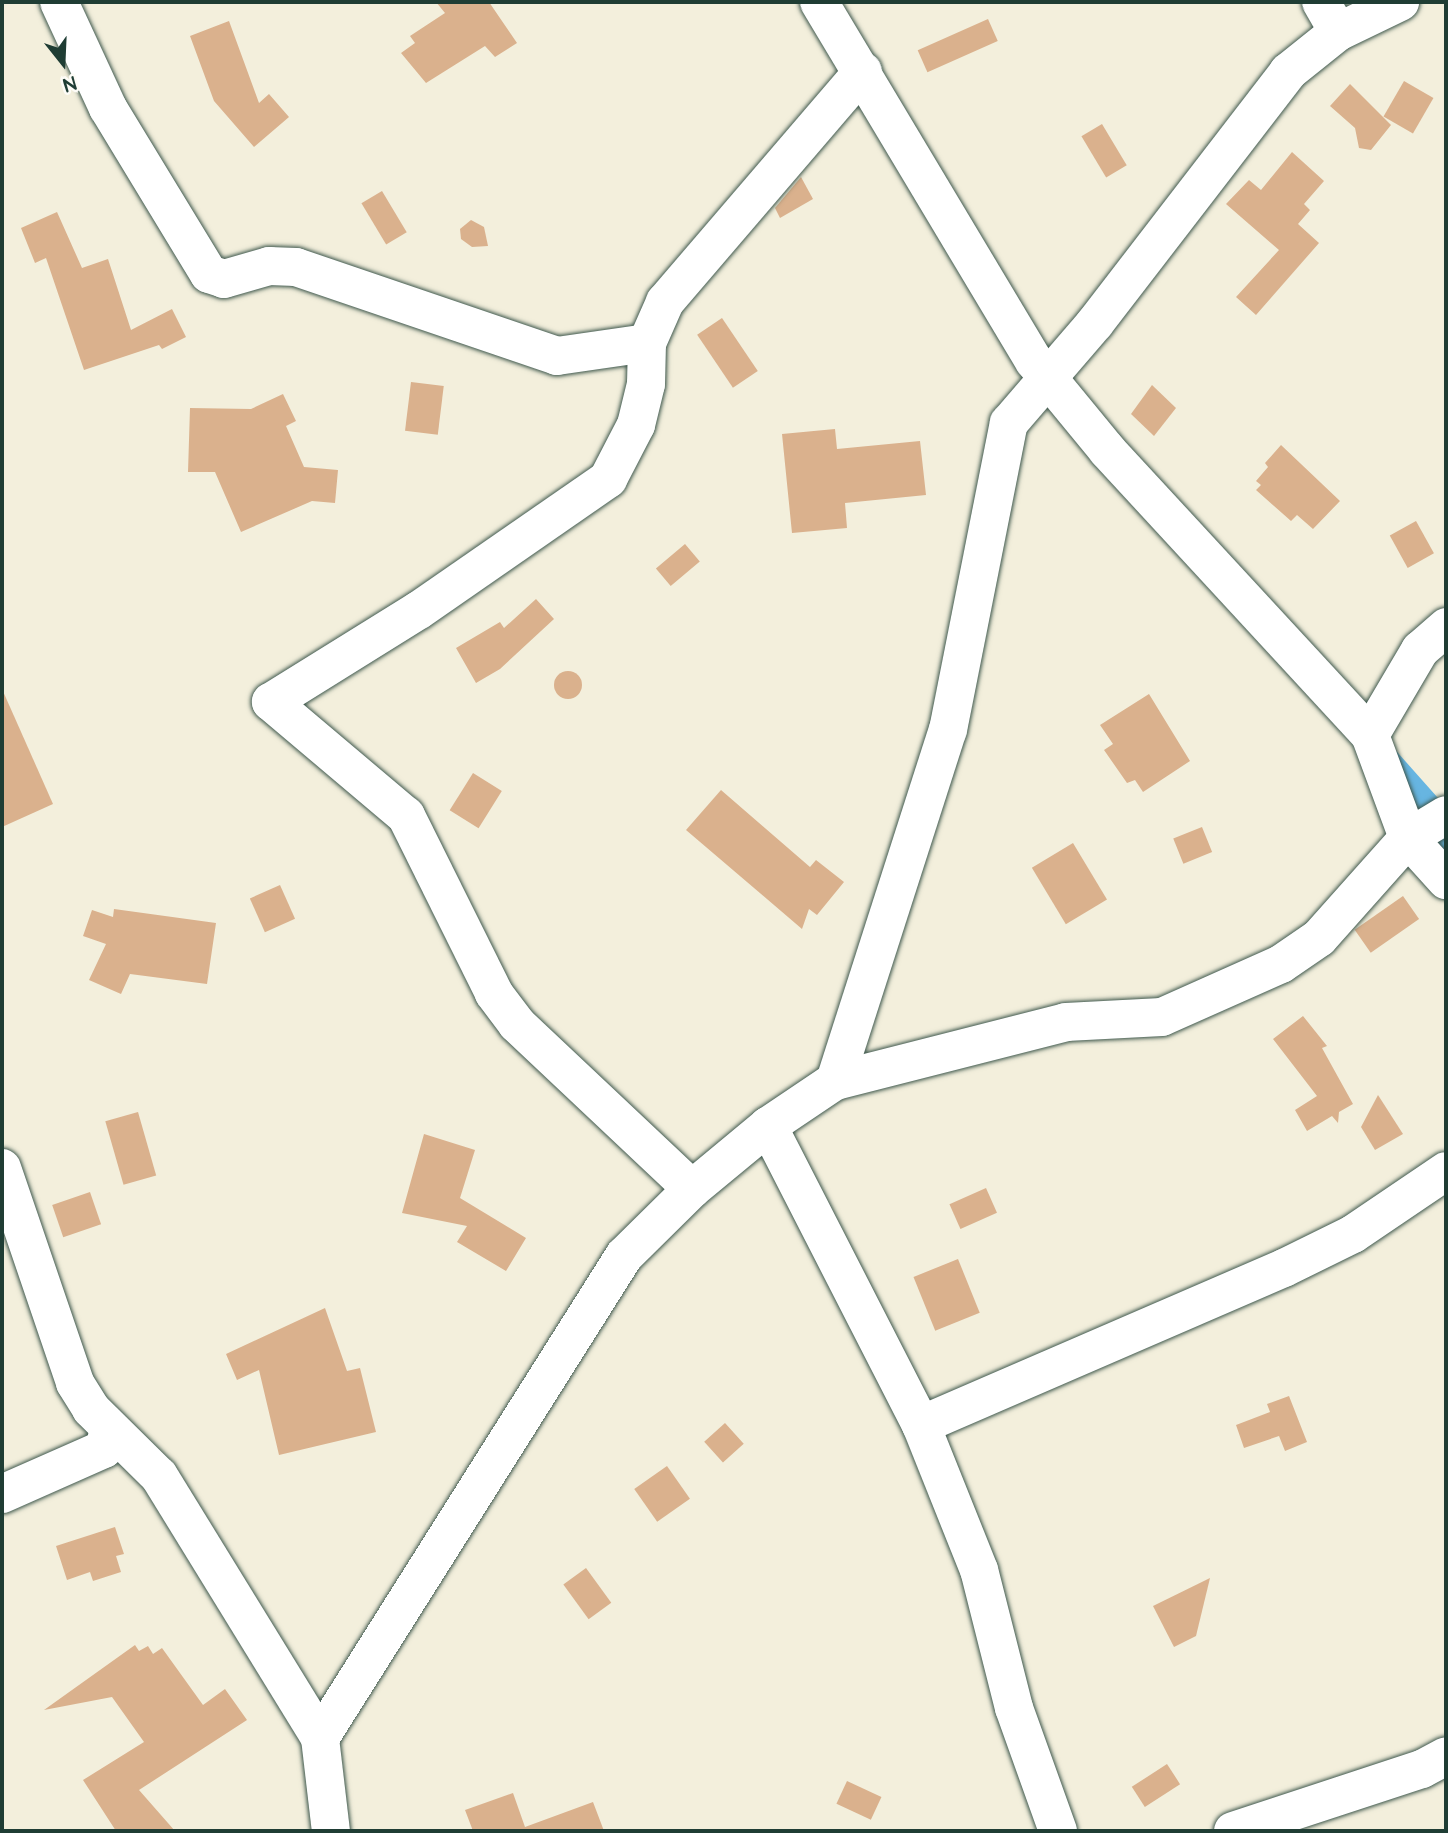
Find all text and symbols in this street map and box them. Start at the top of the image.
north arrow [28,28,98,98]
text: N [60,69,79,98]

